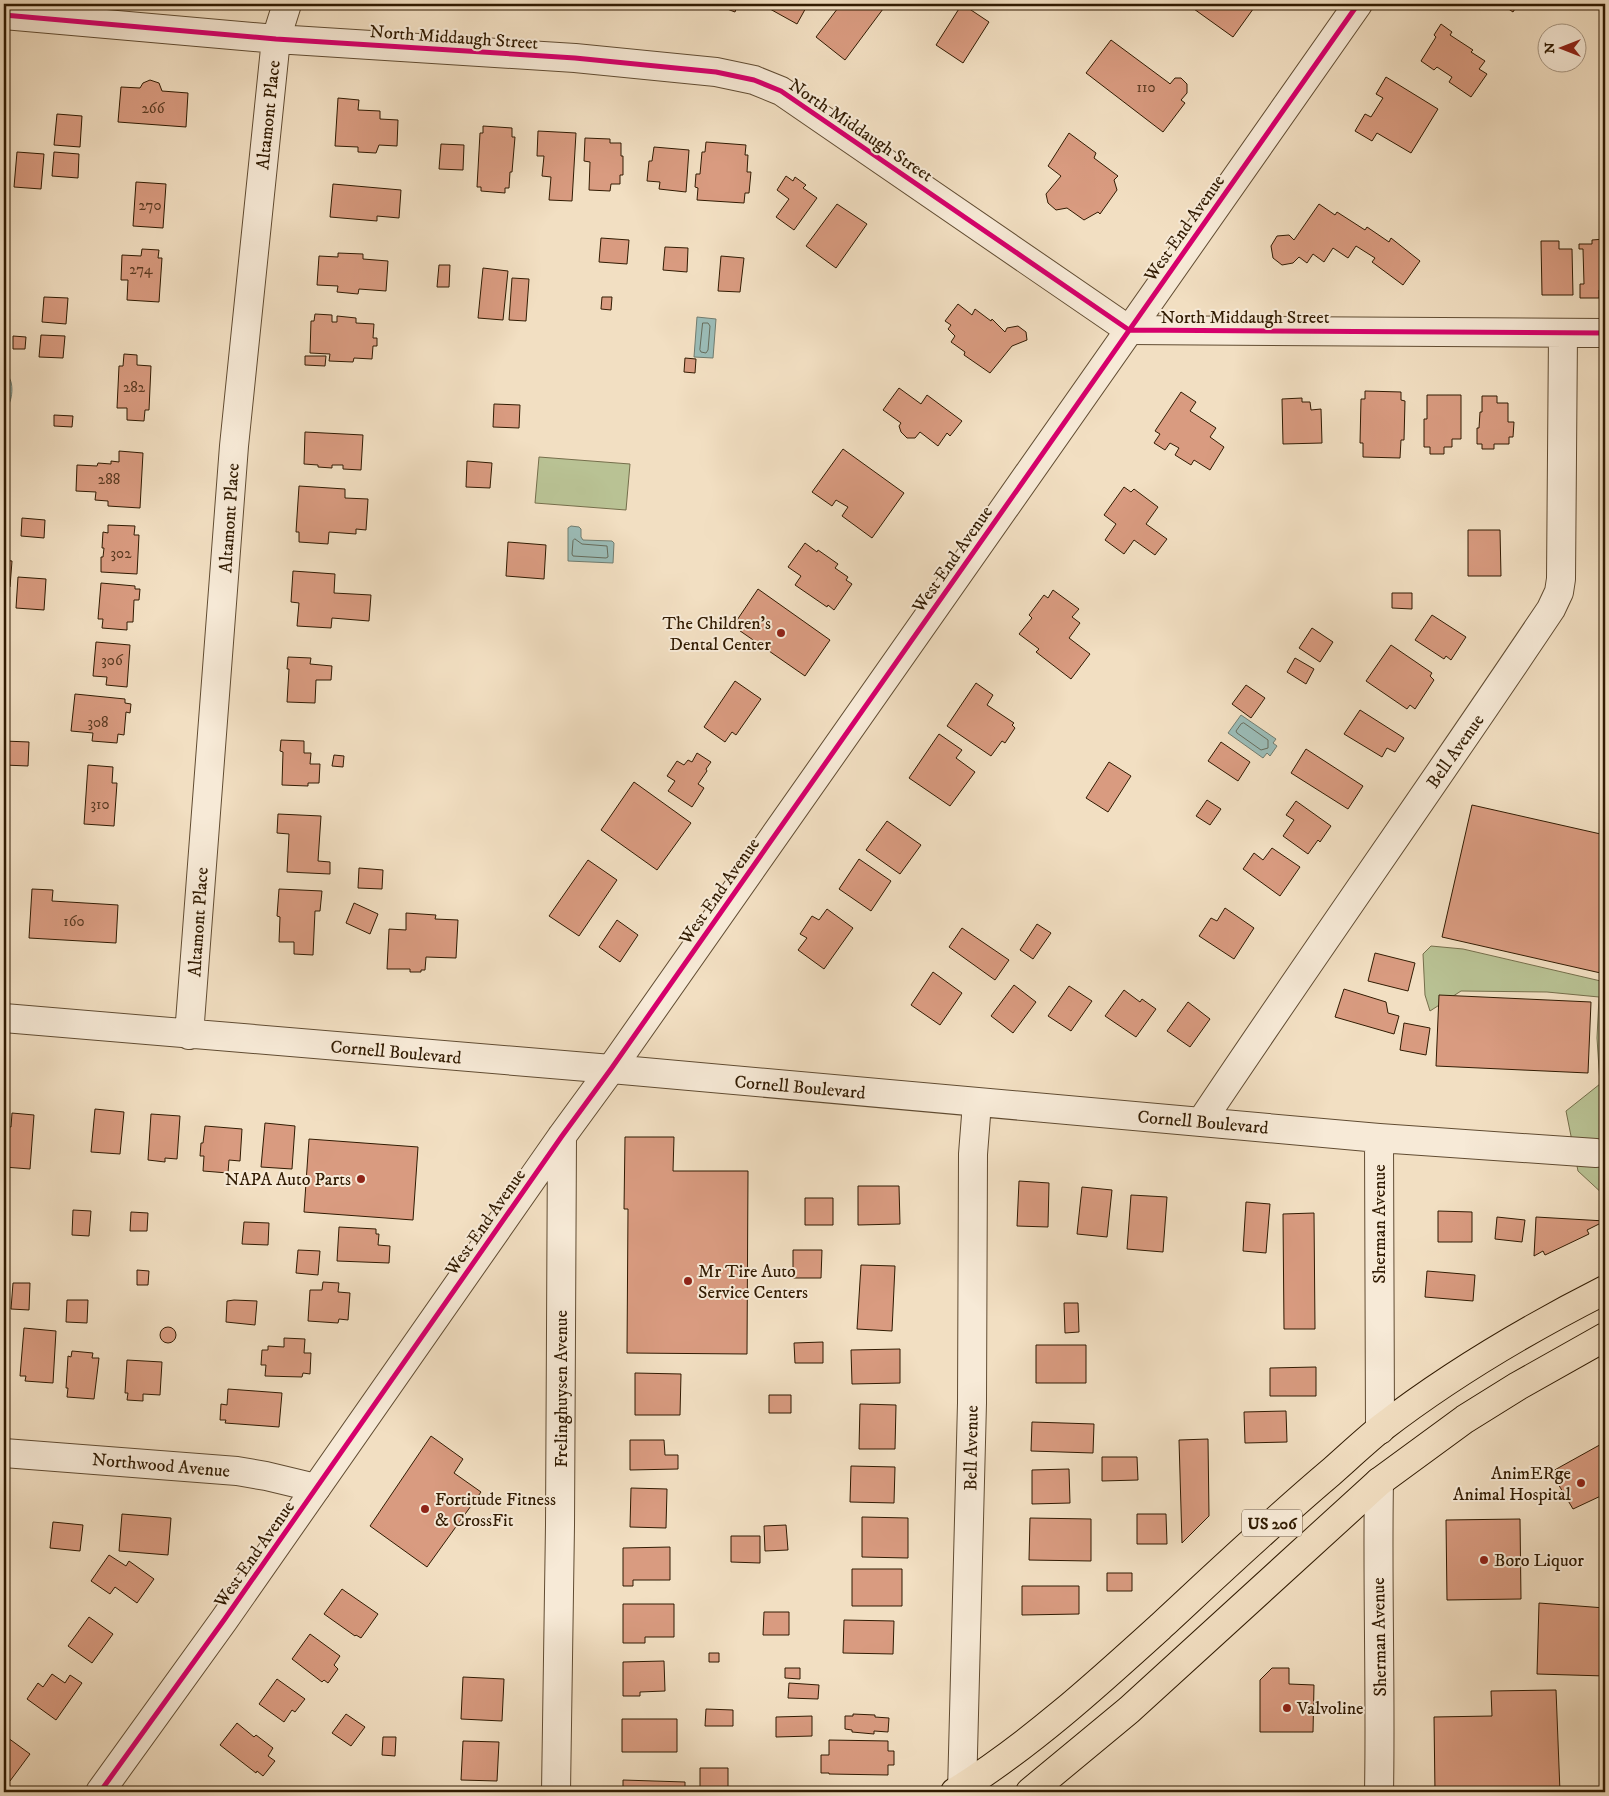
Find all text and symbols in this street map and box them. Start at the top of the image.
street label: North Middaugh Street [369,21,539,55]
north arrow [1536,22,1586,72]
text: N [1541,42,1559,54]
street label: Altamont Place [252,59,286,171]
street label: North Middaugh Street [784,74,937,187]
house number: 110 [1136,78,1156,97]
house number: 266 [142,99,166,118]
street label: West End Avenue [1139,171,1230,287]
house number: 270 [139,196,161,215]
house number: 274 [129,260,153,279]
street label: North Middaugh Street [1161,307,1330,329]
house number: 282 [123,378,146,397]
street label: Altamont Place [215,462,245,574]
house number: 288 [98,470,120,489]
street label: West End Avenue [907,502,998,618]
house number: 302 [110,544,132,563]
place label: The Children's Dental Center [662,613,771,656]
marker: The Children's Dental Center [775,627,787,639]
house number: 306 [101,651,124,670]
street label: Bell Avenue [1422,710,1489,793]
house number: 308 [87,713,109,732]
house number: 310 [90,795,110,814]
street label: West End Avenue [674,834,765,950]
street label: Altamont Place [184,866,214,978]
house number: 160 [63,912,85,931]
street label: Cornell Boulevard [329,1036,462,1070]
street label: Cornell Boulevard [733,1071,866,1105]
street label: Cornell Boulevard [1136,1106,1269,1140]
street label: Sherman Avenue [1369,1164,1391,1284]
street label: West End Avenue [440,1165,531,1281]
place label: NAPA Auto Parts [225,1169,351,1191]
marker: NAPA Auto Parts [355,1173,367,1185]
place label: Mr Tire Auto Service Centers [698,1261,808,1304]
marker: Mr Tire Auto Service Centers [682,1275,694,1287]
street label: Frelinghuysen Avenue [551,1310,573,1468]
street label: Bell Avenue [960,1405,984,1491]
street label: Northwood Avenue [91,1449,231,1483]
place label: AnimERge Animal Hospital [1453,1463,1572,1506]
marker: AnimERge Animal Hospital [1575,1477,1587,1489]
place label: Fortitude Fitness & CrossFit [435,1489,556,1532]
street label: West End Avenue [209,1497,300,1613]
marker: Fortitude Fitness & CrossFit [419,1503,431,1515]
road number: US 206 [1242,1510,1302,1536]
place label: Boro Liquor [1494,1550,1584,1572]
marker: Boro Liquor [1478,1554,1490,1566]
street label: Sherman Avenue [1368,1577,1392,1697]
place label: Valvoline [1296,1698,1364,1720]
marker: Valvoline [1281,1702,1293,1714]

